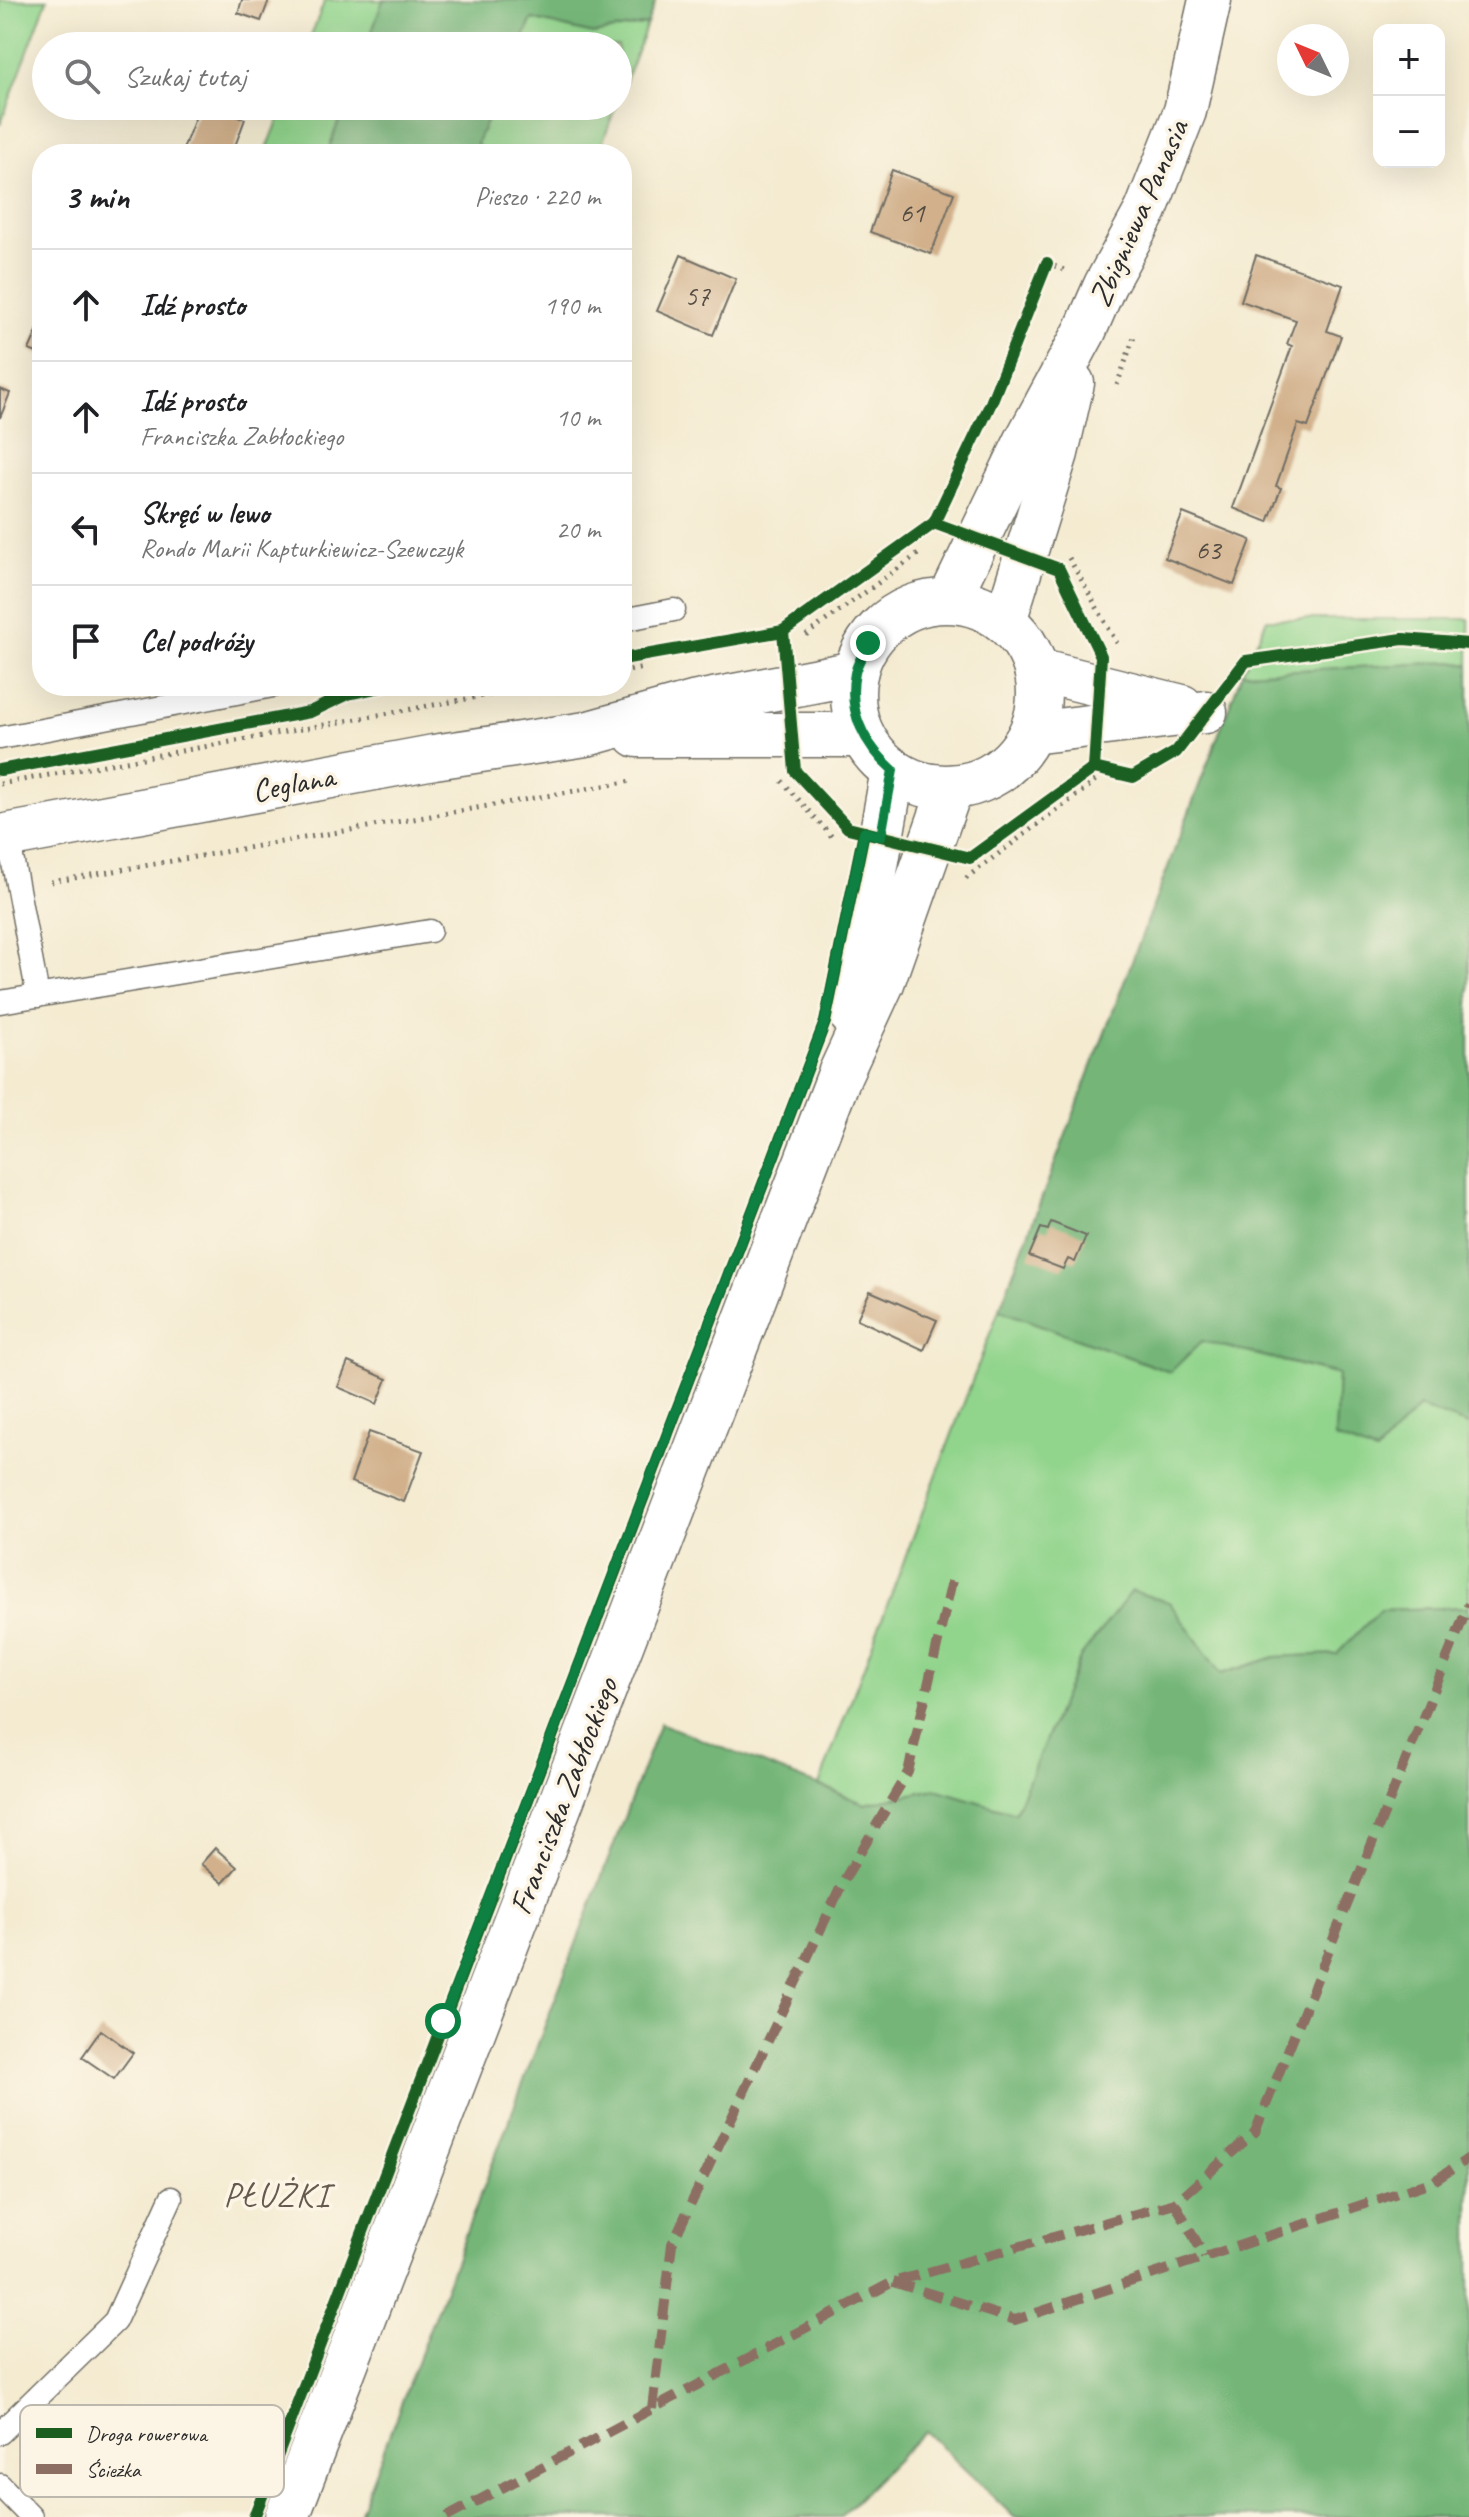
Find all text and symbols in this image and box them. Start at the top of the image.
north arrow [1277,24,1349,96]
map controls [1373,24,1445,168]
button: + [1373,24,1445,96]
search box [32,32,632,120]
icon: search [60,54,104,98]
text: Szukaj tutaj [124,57,246,95]
button: − [1373,96,1445,168]
street label: Zbigniewa Panasia [1079,112,1199,313]
text: 3 min [64,175,129,218]
text: Pieszo · 220 m [475,180,600,213]
house number: 61 [899,195,926,230]
house number: 57 [684,278,711,313]
icon: ahead [64,283,108,327]
text: Idź prosto [140,286,245,324]
text: 190 m [544,289,600,322]
text: Idź prosto [140,382,245,420]
icon: ahead [64,395,108,439]
text: 10 m [556,401,600,434]
text: Franciszka Zabłockiego [140,420,343,453]
text: Skręć w lewo [140,494,269,532]
icon: left [64,507,108,551]
text: 20 m [556,513,600,546]
text: Rondo Marii Kapturkiewicz-Szewczyk [140,532,463,565]
house number: 63 [1195,532,1223,567]
icon: arrive [64,619,108,663]
text: Cel podróży [140,622,253,660]
route end [850,625,886,661]
street label: Ceglana [249,755,340,811]
street label: Franciszka Zabłockiego [500,1671,628,1920]
route start [425,2003,461,2039]
district label: PŁUŻKI [224,2173,336,2216]
legend [20,2405,284,2497]
text: Droga rowerowa [86,2420,209,2448]
text: Ścieżka [86,2456,142,2484]

